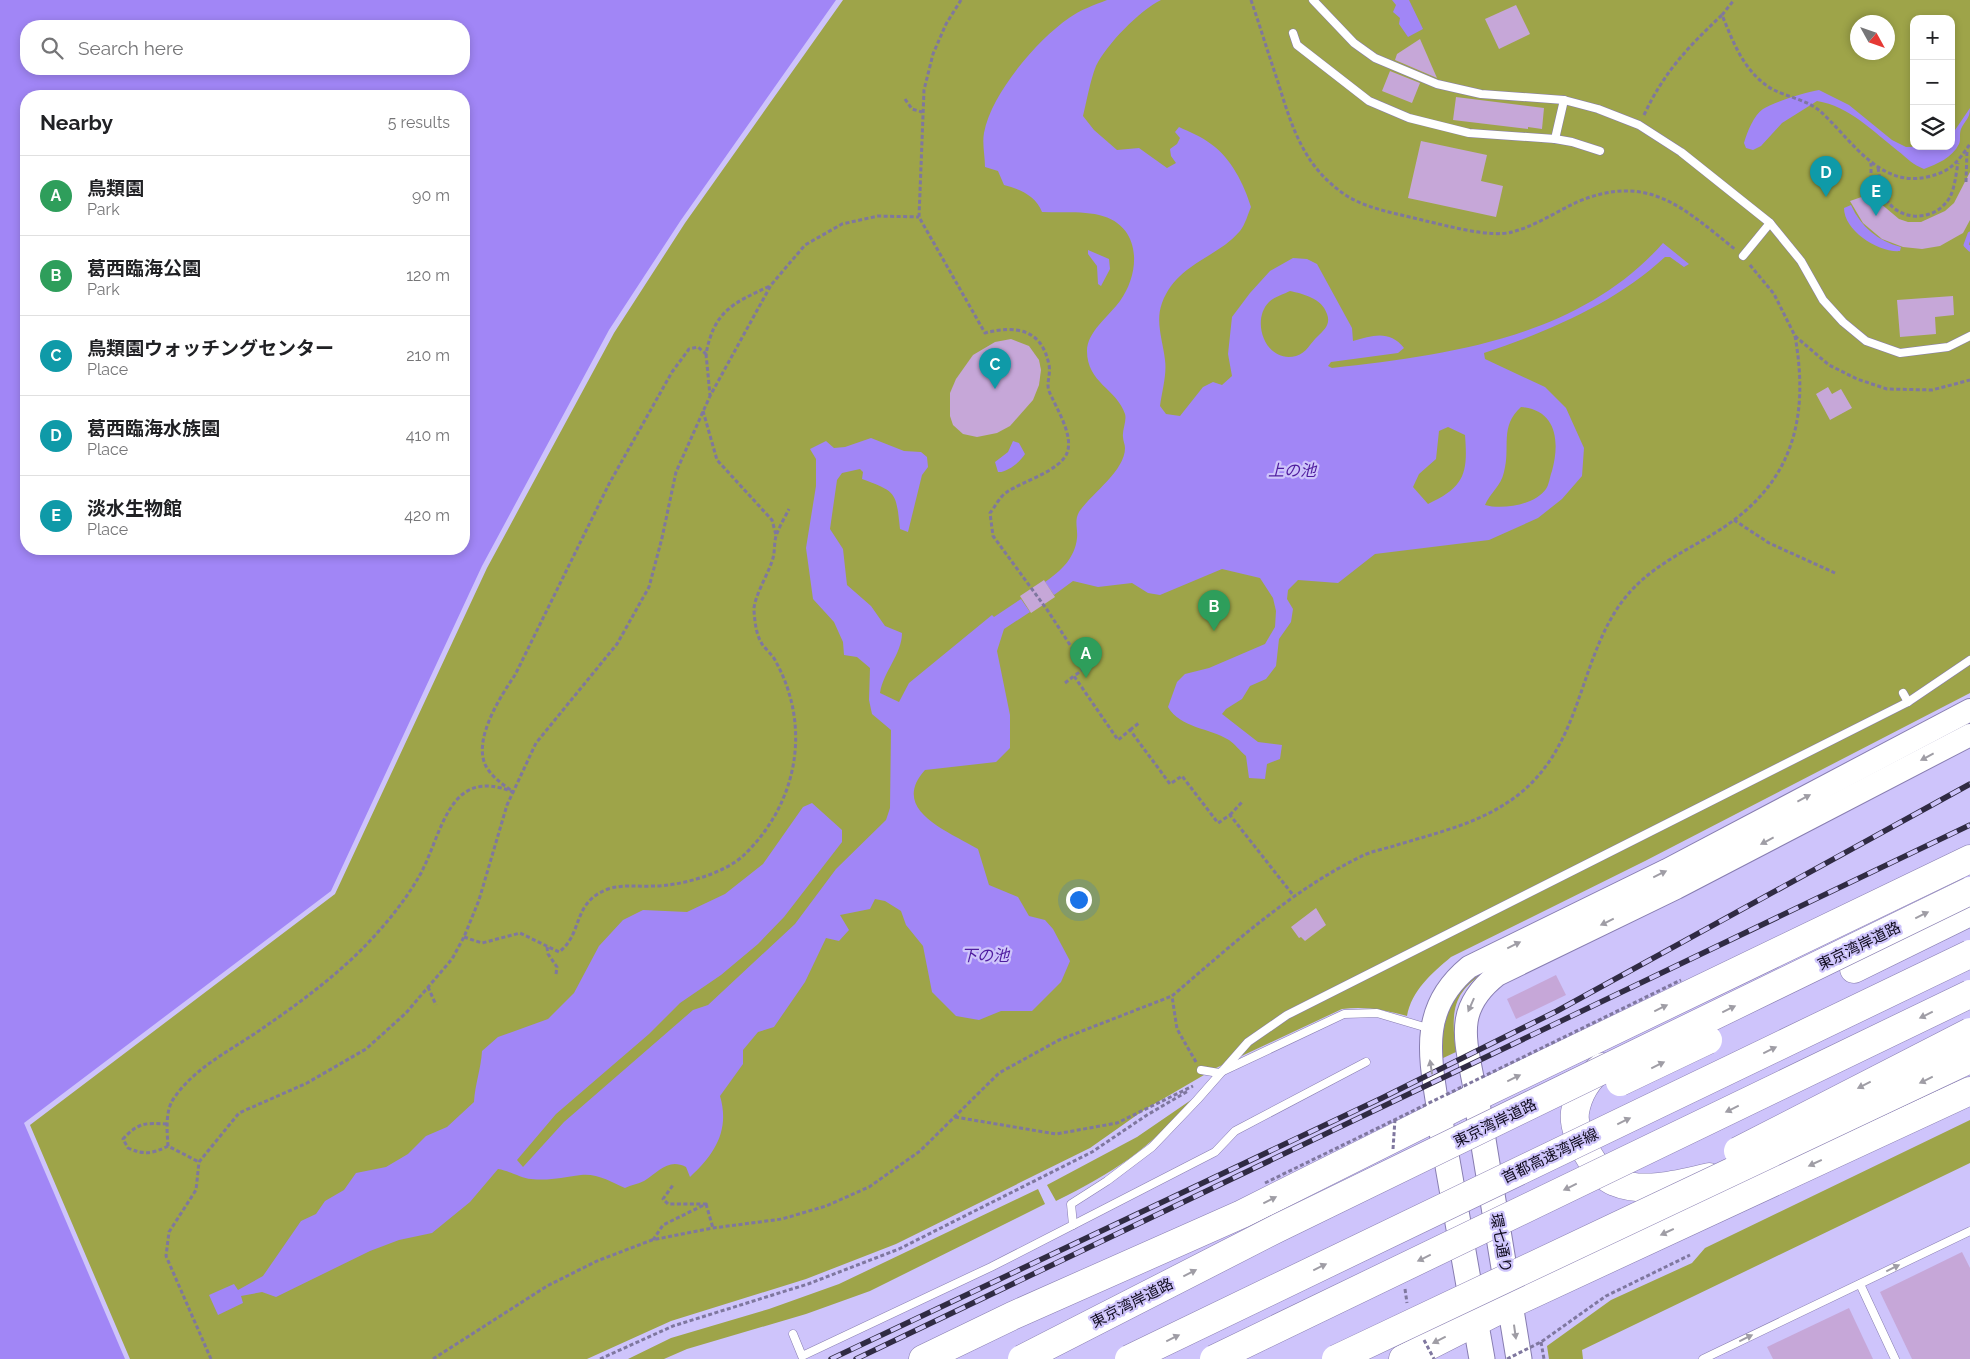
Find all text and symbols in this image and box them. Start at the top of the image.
north arrow [1850,15,1895,60]
map controls [1910,15,1955,150]
button: + [1910,15,1955,60]
search box [20,20,470,75]
icon: search [38,34,66,62]
text: Search here [78,37,184,59]
button: − [1910,60,1955,105]
button: layers [1910,105,1955,150]
text: Nearby [40,110,113,135]
text: 5 results [388,113,450,132]
pin: D [1810,156,1842,197]
pin: E [1860,175,1892,216]
text: 鳥類園 [87,177,144,199]
text: A [51,186,61,205]
text: 90 m [412,186,450,205]
text: Park [87,200,120,219]
text: 葛西臨海公園 [87,257,201,279]
text: B [51,266,61,285]
text: 120 m [406,266,450,285]
text: Park [87,280,120,299]
text: 鳥類園ウォッチングセンター [87,337,334,359]
text: C [51,346,61,365]
text: 210 m [406,346,450,365]
pin: C [979,348,1011,389]
text: Place [87,360,128,379]
text: 葛西臨海水族園 [87,417,220,439]
text: D [50,426,62,445]
text: 410 m [406,426,450,445]
text: Place [87,440,128,459]
water label: 上の池 [1268,461,1318,480]
text: 淡水生物館 [87,497,182,519]
text: E [51,506,61,525]
text: 420 m [404,506,450,525]
text: Place [87,520,128,539]
pin: B [1198,590,1230,631]
pin: A [1070,637,1102,678]
one-way arrow [1920,753,1934,761]
one-way arrow [1796,794,1811,802]
one-way arrow [1760,837,1774,845]
one-way arrow [1653,870,1667,878]
your location [1066,887,1092,913]
one-way arrow [1915,911,1929,919]
one-way arrow [1599,918,1614,926]
street label: 東京湾岸道路 [1815,918,1903,974]
one-way arrow [1507,941,1521,949]
water label: 下の池 [961,946,1011,965]
one-way arrow [1466,998,1474,1012]
one-way arrow [1654,1004,1668,1012]
one-way arrow [1722,1005,1736,1013]
one-way arrow [1919,1012,1933,1020]
one-way arrow [1763,1046,1777,1054]
one-way arrow [1427,1058,1435,1074]
one-way arrow [1651,1060,1666,1069]
one-way arrow [1507,1074,1521,1082]
one-way arrow [1919,1076,1933,1084]
one-way arrow [1857,1081,1871,1089]
street label: 東京湾岸道路 [1451,1095,1539,1151]
one-way arrow [1725,1105,1740,1113]
one-way arrow [1617,1117,1631,1125]
street label: 首都高速湾岸線 [1499,1125,1601,1187]
one-way arrow [1808,1159,1822,1167]
one-way arrow [1563,1183,1577,1191]
one-way arrow [1263,1196,1277,1204]
street label: 環七通り [1487,1212,1515,1274]
one-way arrow [1660,1227,1675,1236]
one-way arrow [1417,1254,1431,1262]
one-way arrow [1313,1263,1327,1271]
one-way arrow [1886,1264,1900,1272]
one-way arrow [1183,1269,1197,1277]
street label: 東京湾岸道路 [1088,1275,1176,1331]
one-way arrow [1511,1324,1519,1340]
one-way arrow [1166,1334,1180,1342]
one-way arrow [1739,1334,1754,1342]
one-way arrow [1432,1336,1446,1344]

